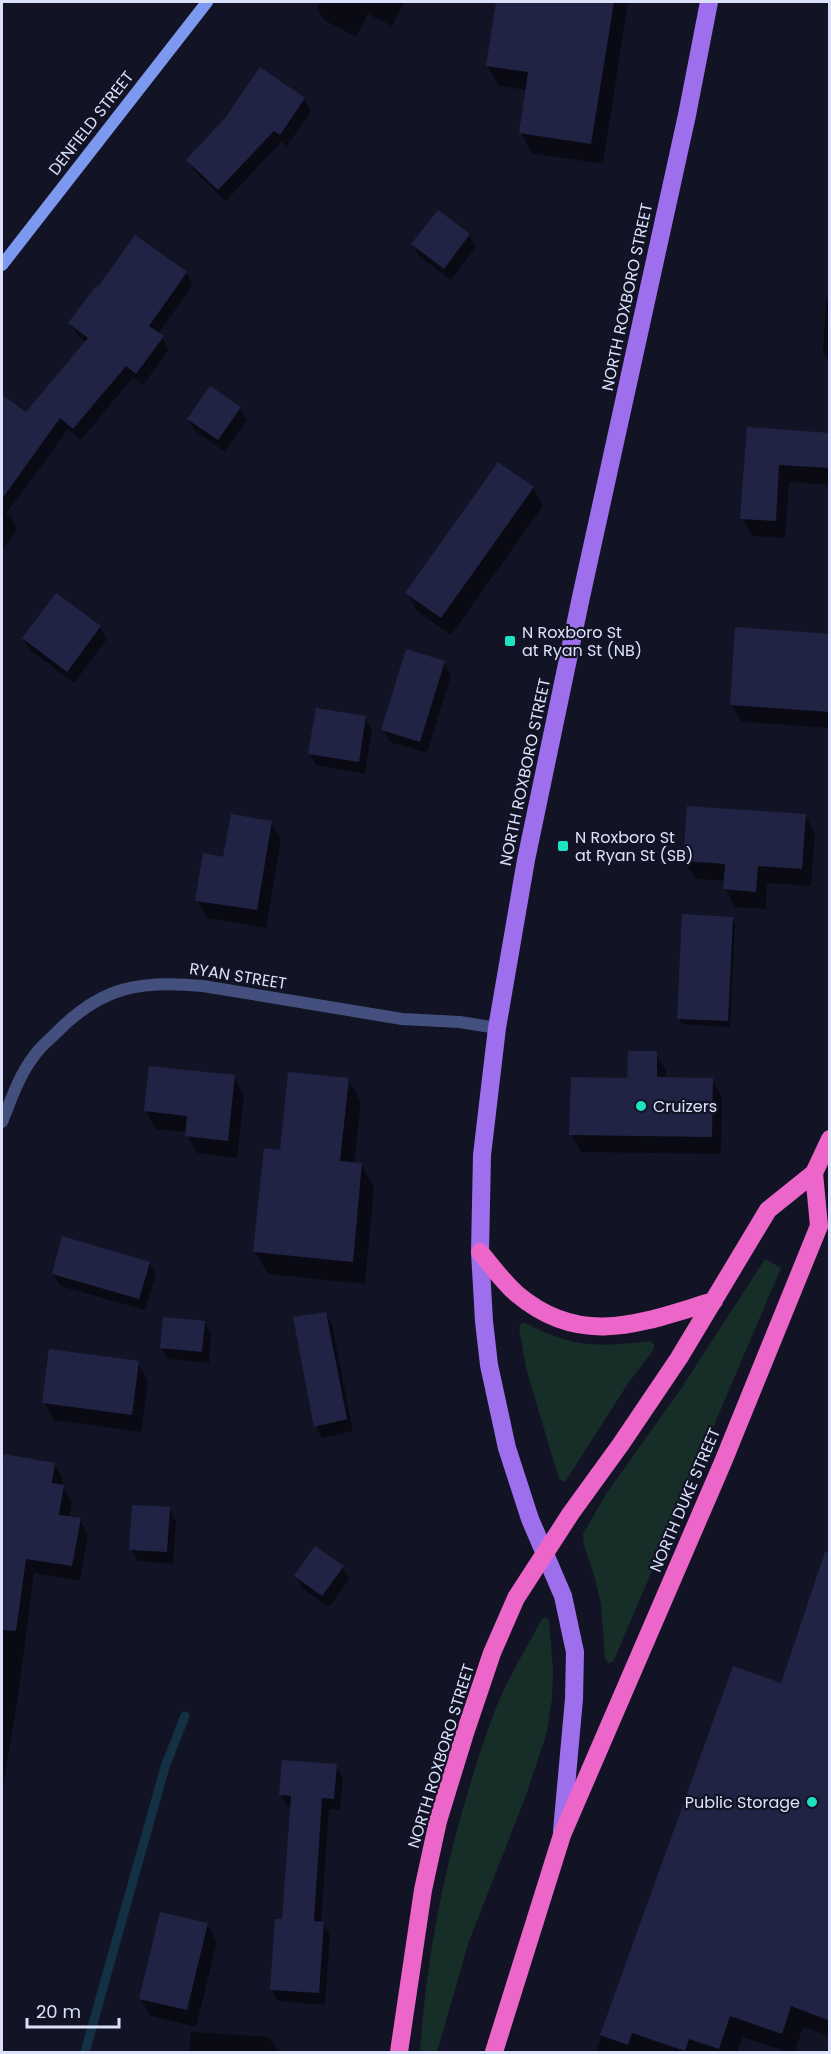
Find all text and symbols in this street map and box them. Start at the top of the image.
street label: DENFIELD STREET [43,66,139,180]
street label: NORTH ROXBORO STREET [596,201,658,393]
place label: N Roxboro St at Ryan St (NB) [522,621,642,662]
marker: N Roxboro St at Ryan St (NB) [503,634,517,648]
street label: NORTH ROXBORO STREET [494,676,556,868]
place label: N Roxboro St at Ryan St (SB) [575,826,693,867]
marker: N Roxboro St at Ryan St (SB) [556,839,570,853]
street label: RYAN STREET [188,957,289,995]
place label: Cruizers [653,1095,717,1118]
marker: Cruizers [634,1099,648,1113]
street label: NORTH DUKE STREET [644,1424,726,1576]
street label: NORTH ROXBORO STREET [402,1661,480,1851]
place label: Public Storage [685,1791,800,1814]
marker: Public Storage [805,1795,819,1809]
scale bar [27,1991,118,2029]
text: 20 m [36,1999,81,2024]

